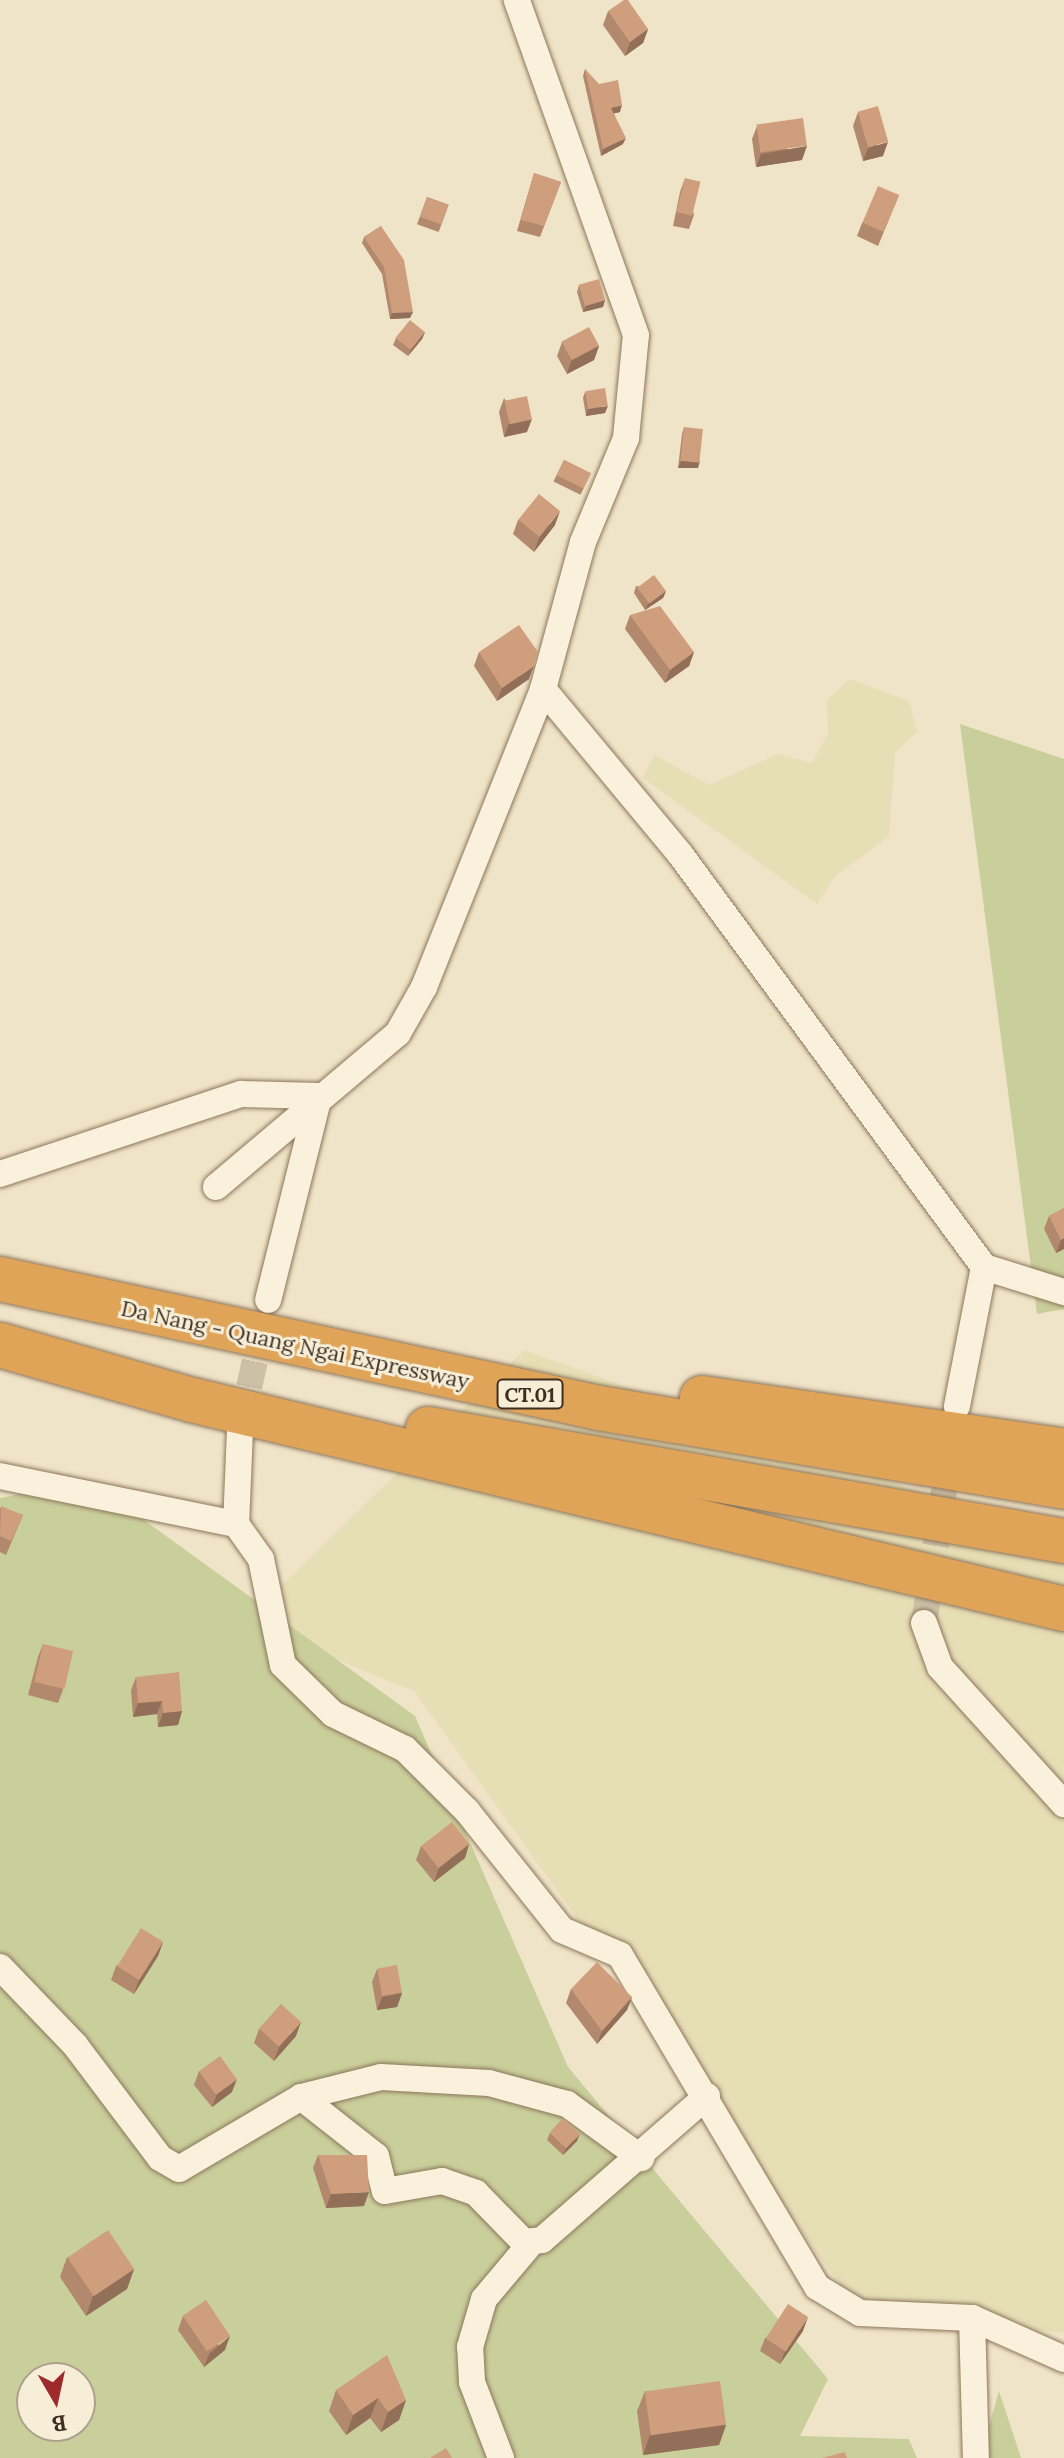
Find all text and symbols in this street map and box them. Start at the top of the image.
street label: Da Nang - Quang Ngai Expressway [119,1295,471,1395]
road number: CT.01 [496,1378,564,1410]
north arrow [16,2362,96,2442]
text: B [50,2409,69,2439]

